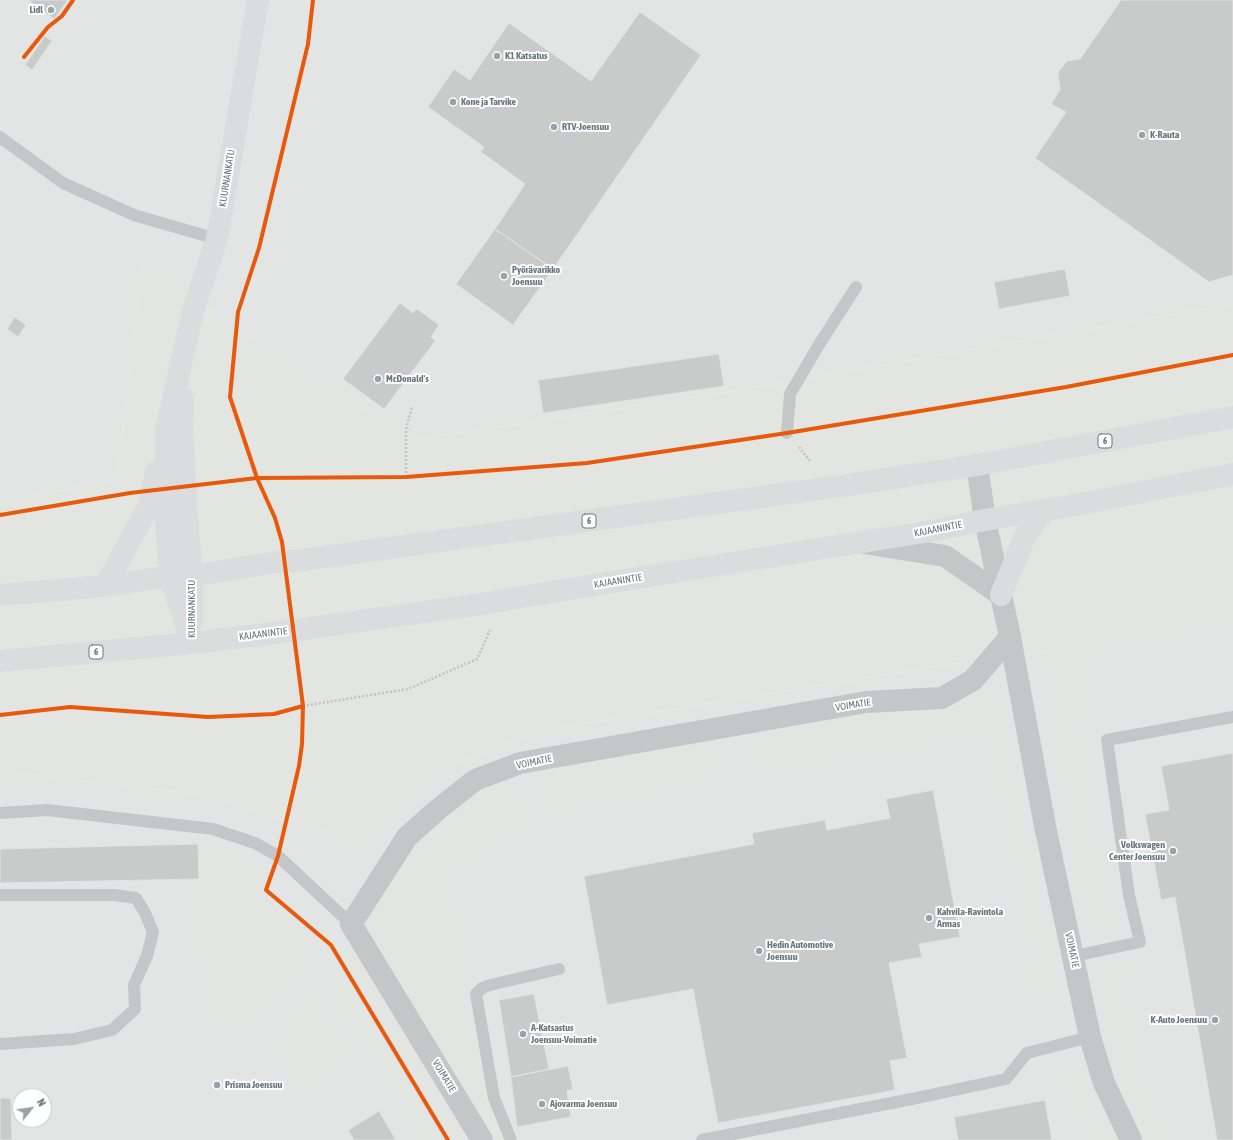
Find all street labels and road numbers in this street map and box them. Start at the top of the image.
street label: KUURNANKATU [217,148,237,208]
road number: 6 [1098,434,1112,448]
road number: 6 [582,514,596,528]
street label: KAJAANINTIE [913,518,963,540]
street label: KAJAANINTIE [593,571,643,591]
street label: KUURNANKATU [186,580,198,638]
street label: KAJAANINTIE [238,625,288,643]
road number: 6 [89,645,103,659]
street label: VOIMATIE [834,696,872,714]
street label: VOIMATIE [515,752,553,772]
street label: VOIMATIE [1062,931,1082,969]
street label: VOIMATIE [430,1058,458,1094]

